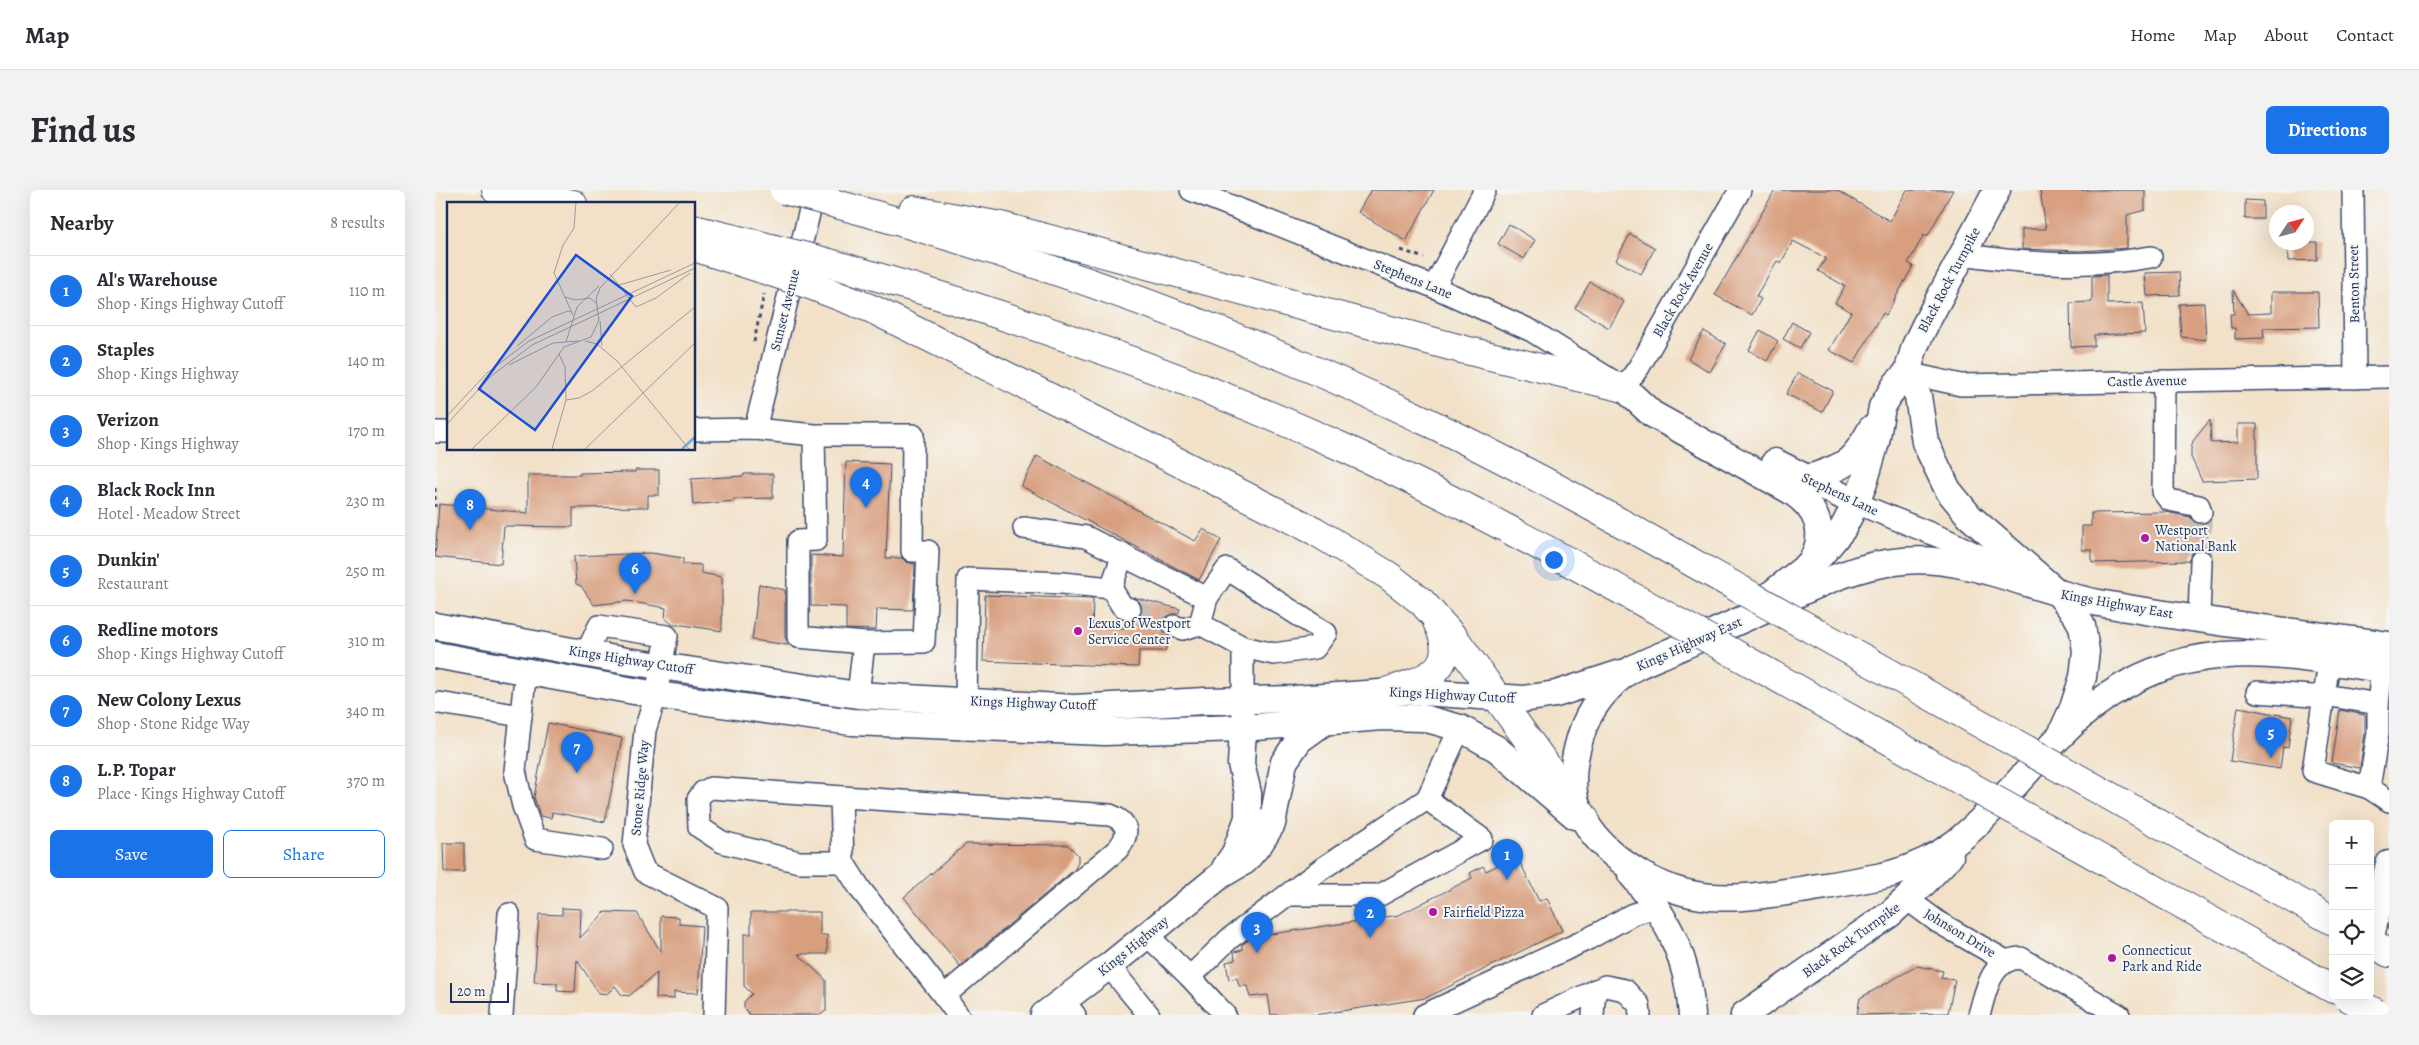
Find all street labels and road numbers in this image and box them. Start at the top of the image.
street label: Black Rock Turnpike [1913,224,1985,336]
street label: Black Rock Avenue [1648,239,1718,341]
street label: Benton Street [2344,244,2364,323]
street label: Stephens Lane [1371,255,1455,303]
street label: Sunset Avenue [766,267,804,353]
street label: Castle Avenue [2107,371,2187,391]
street label: Stephens Lane [1798,468,1882,520]
street label: Kings Highway East [2059,585,2175,623]
street label: Kings Highway East [1633,612,1745,676]
street label: Kings Highway Cutoff [567,641,697,680]
street label: Kings Highway Cutoff [1389,682,1518,708]
street label: Kings Highway Cutoff [970,691,1099,715]
street label: Stone Ridge Way [626,739,654,837]
street label: Black Rock Turnpike [1798,898,1904,982]
street label: Johnson Drive [1921,904,1999,962]
street label: Kings Highway [1093,911,1173,981]

